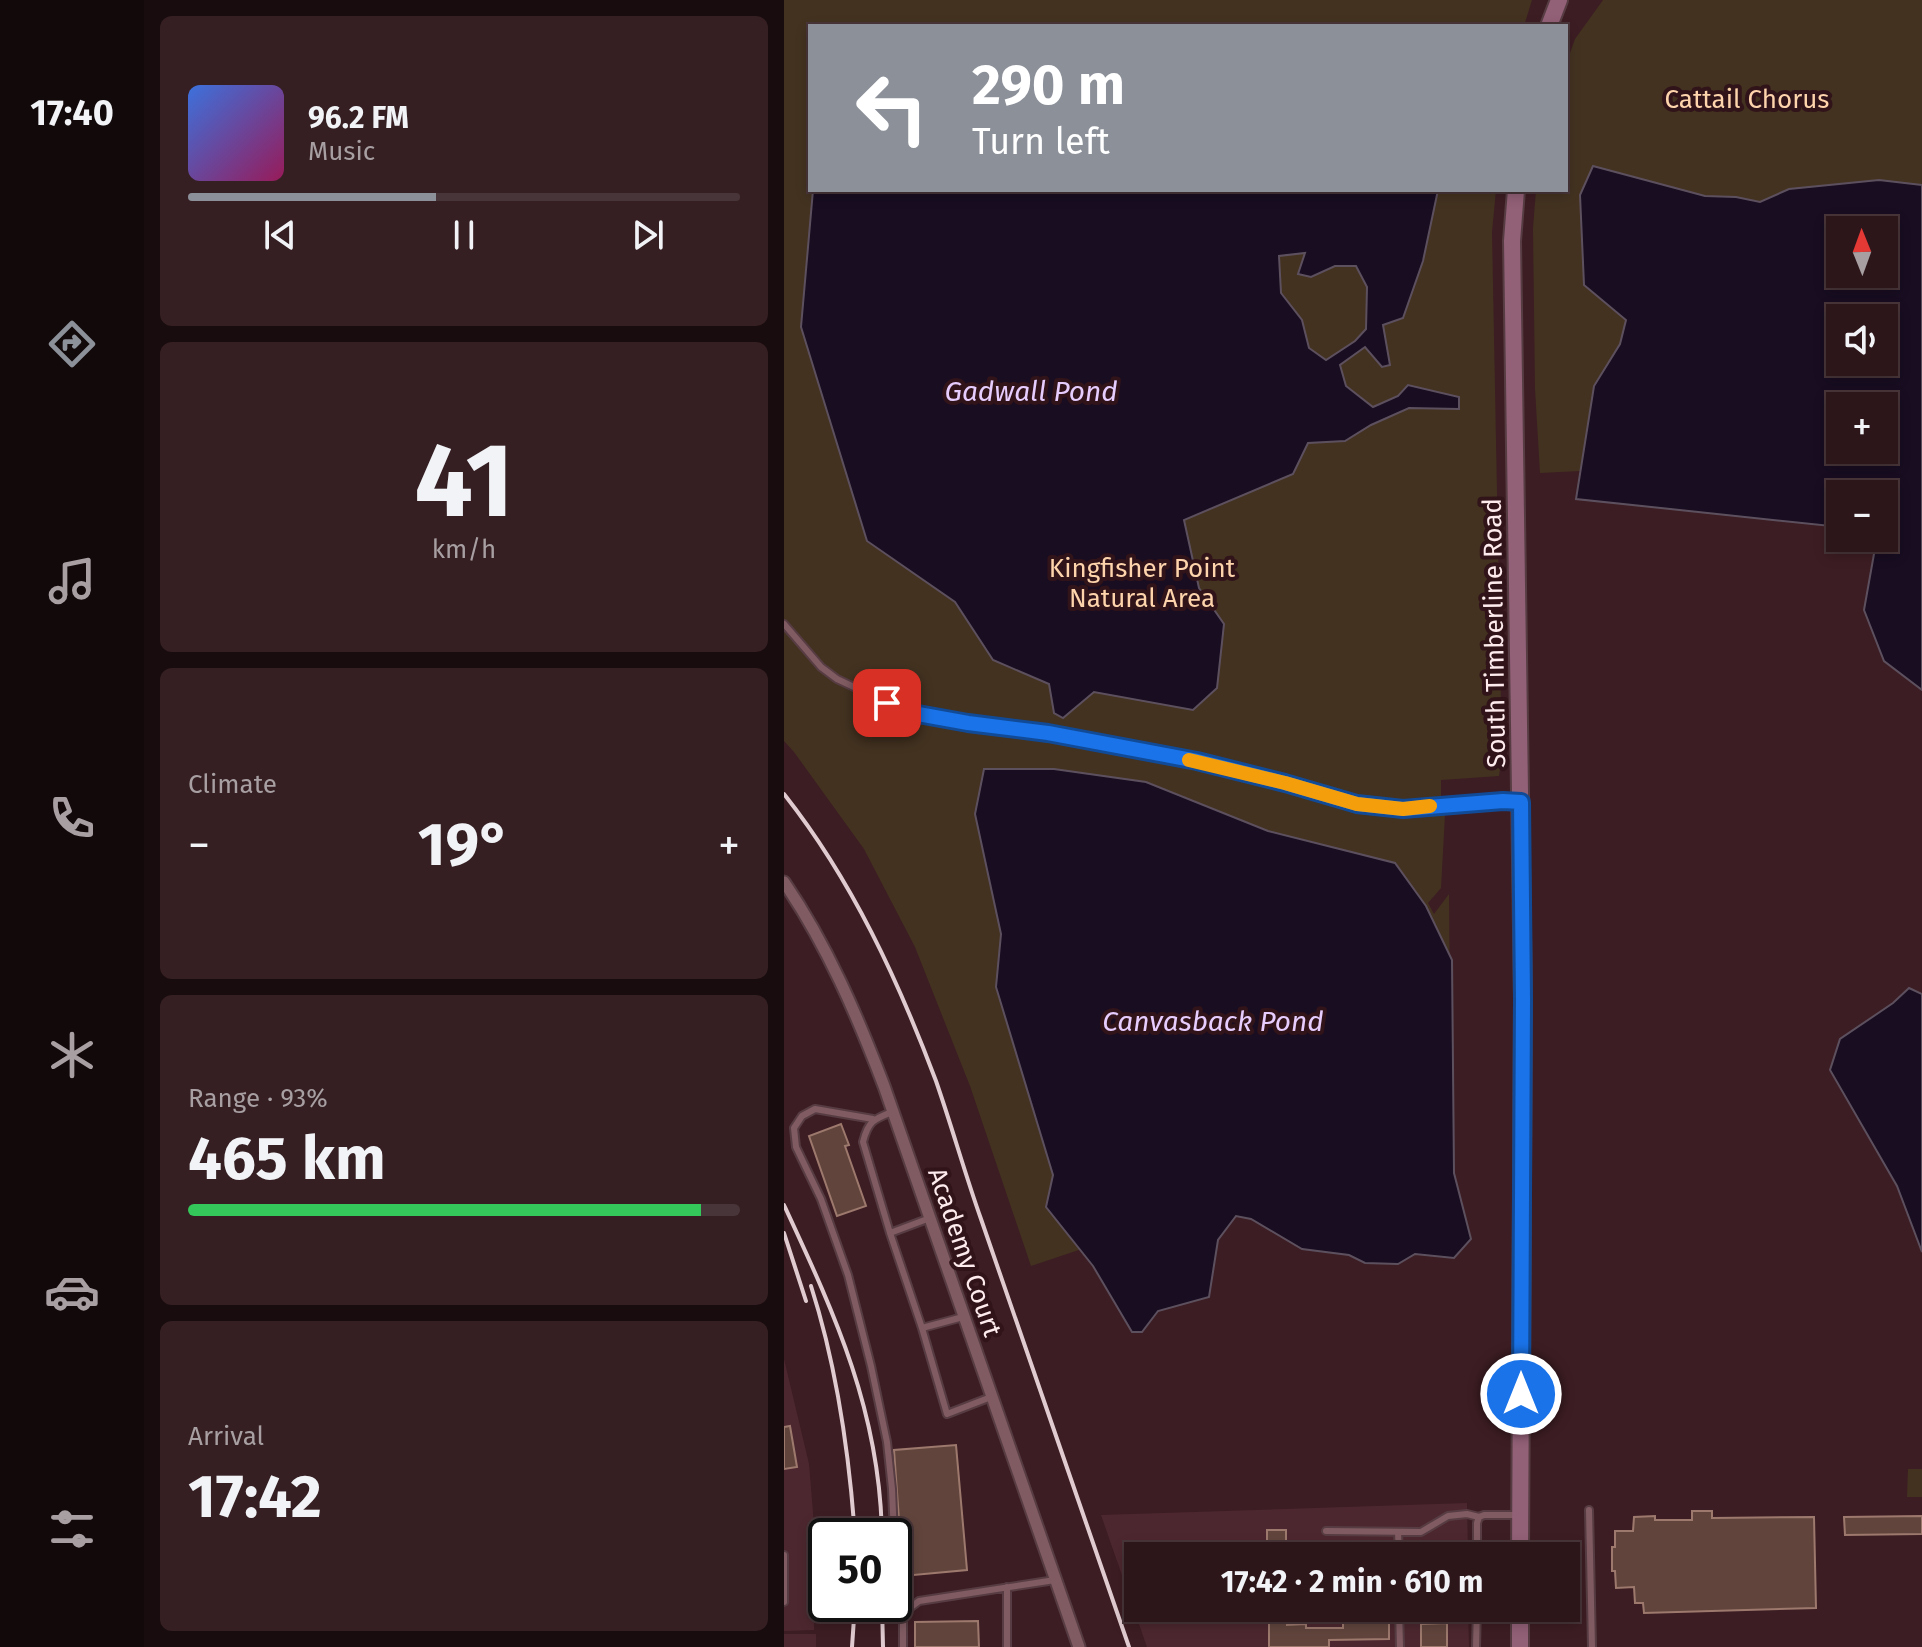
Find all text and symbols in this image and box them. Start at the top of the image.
text: 290 m [972,52,1125,119]
icon: left [840,56,944,160]
park label: Cattail Chorus [1664,84,1830,115]
text: 17:40 [30,91,114,135]
text: 96.2 FM [308,100,409,136]
text: Turn left [972,120,1110,164]
text: Music [308,136,375,167]
icon: previous [258,213,302,257]
icon: pause [442,213,486,257]
icon: next [626,213,670,257]
north arrow [1826,216,1898,288]
map controls [1826,216,1898,552]
button: sound [1826,304,1898,376]
icon: directions [44,316,100,372]
water label: Gadwall Pond [944,375,1118,408]
button: + [1826,392,1898,464]
text: 41 [414,419,514,544]
button: − [1826,480,1898,552]
street label: South Timberline Road [1477,498,1512,768]
text: km/h [432,534,496,565]
icon: music [44,553,100,609]
park label: Kingfisher Point Natural Area [1049,553,1236,614]
pin [853,669,921,737]
icon: arrive [865,681,909,725]
text: Climate [188,769,277,800]
icon: phone [44,790,100,846]
text: 19° [418,809,510,881]
text: − [188,819,210,872]
text: + [718,819,740,872]
water label: Canvasback Pond [1102,1005,1324,1038]
icon: climate [44,1027,100,1083]
text: Range · 93% [188,1083,328,1114]
text: 465 km [188,1123,386,1195]
street label: Academy Court [921,1164,1008,1341]
icon: car [44,1264,100,1320]
position arrow [1479,1352,1563,1436]
text: Arrival [188,1421,264,1452]
text: 17:42 [188,1461,322,1533]
icon: filters [44,1501,100,1557]
speed limit sign: 50 [808,1518,912,1622]
text: 17:42 · 2 min · 610 m [1221,1564,1483,1600]

